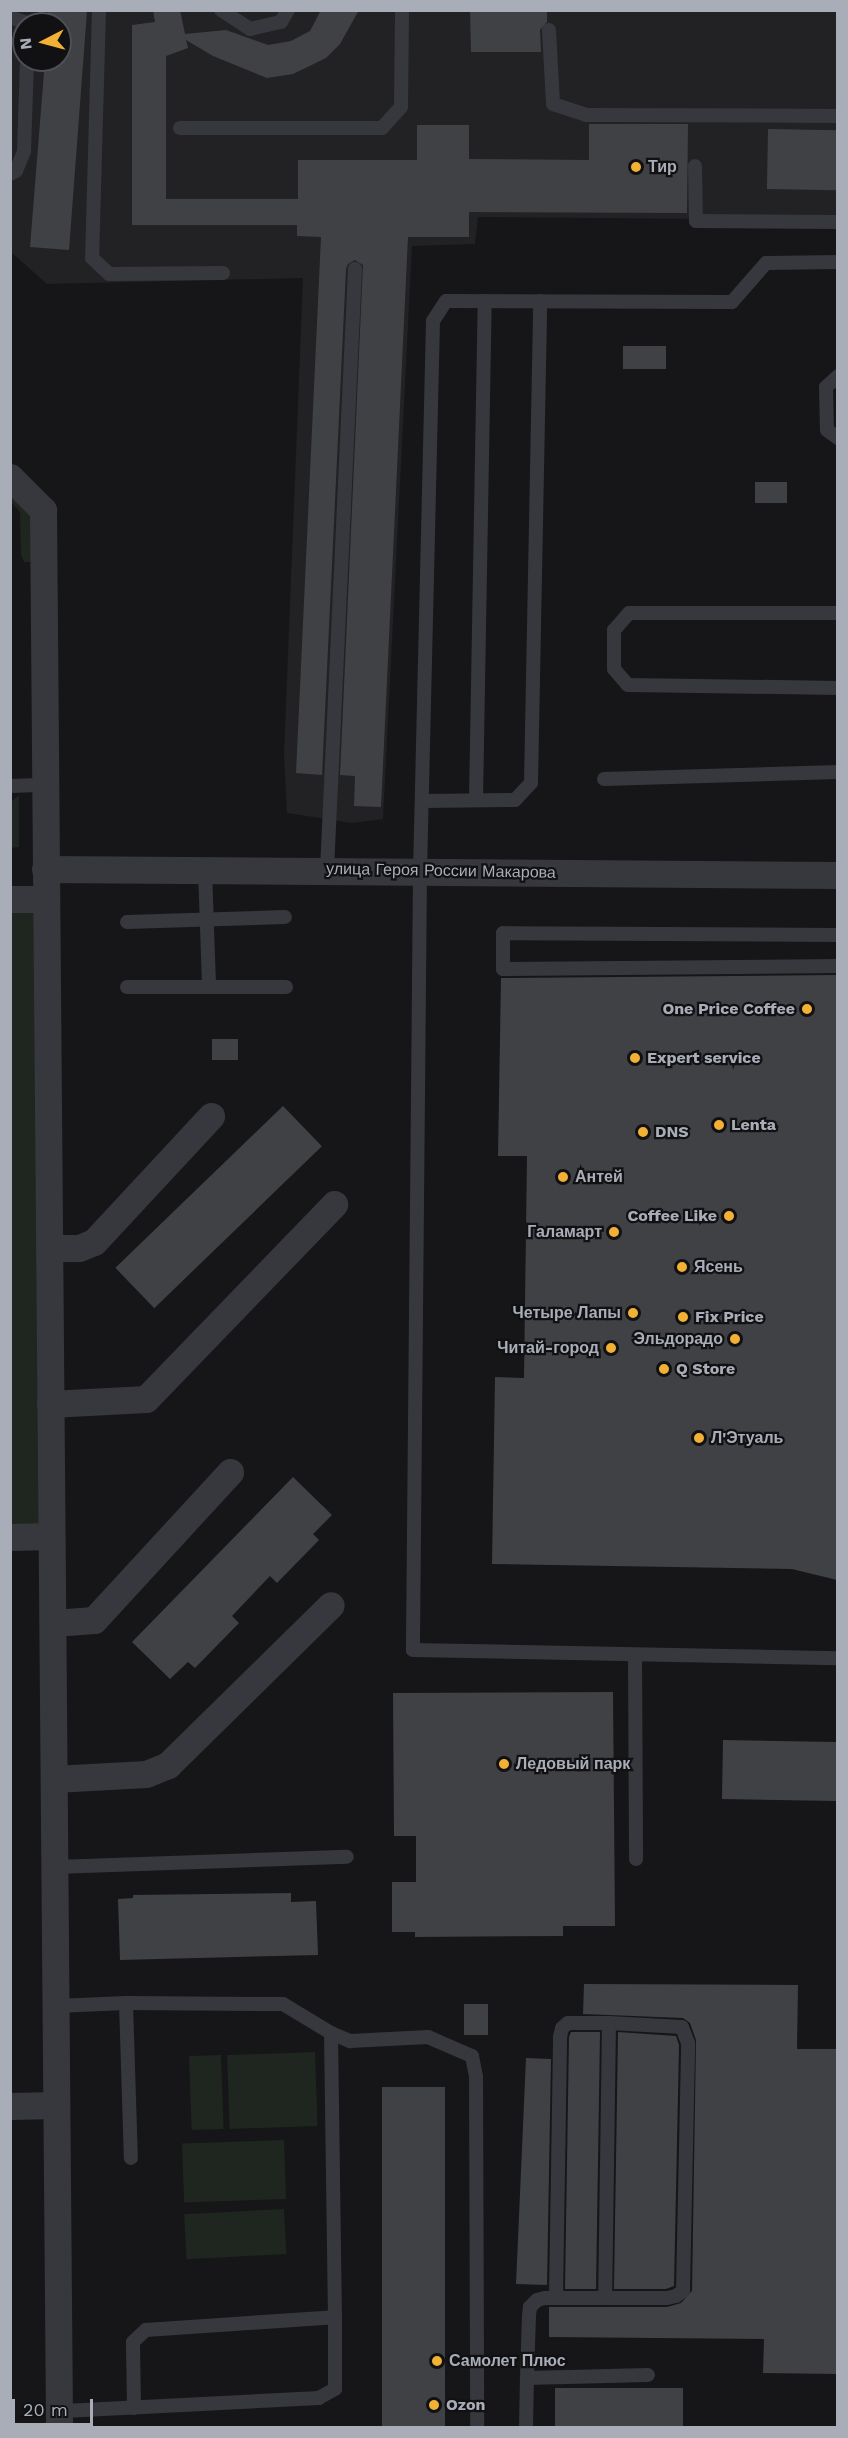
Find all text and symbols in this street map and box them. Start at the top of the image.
north arrow [12,12,72,72]
text: N [16,37,36,51]
place label: Тир [648,157,677,177]
marker: Тир [629,160,643,174]
street label: улица Героя России Макарова [326,859,556,883]
place label: One Price Coffee [662,999,795,1019]
marker: One Price Coffee [800,1002,814,1016]
place label: Expert service [647,1048,761,1068]
marker: Expert service [628,1051,642,1065]
place label: Lenta [731,1115,776,1135]
marker: Lenta [712,1118,726,1132]
place label: DNS [655,1122,689,1142]
marker: DNS [636,1125,650,1139]
place label: Антей [575,1167,623,1187]
marker: Антей [556,1170,570,1184]
place label: Coffee Like [627,1206,717,1226]
marker: Coffee Like [722,1209,736,1223]
place label: Галамарт [527,1222,602,1242]
marker: Галамарт [607,1225,621,1239]
place label: Ясень [694,1257,743,1277]
marker: Ясень [675,1260,689,1274]
place label: Четыре Лапы [512,1303,621,1323]
marker: Четыре Лапы [626,1306,640,1320]
place label: Fix Price [695,1307,764,1327]
marker: Fix Price [676,1310,690,1324]
place label: Эльдорадо [633,1329,723,1349]
marker: Эльдорадо [728,1332,742,1346]
place label: Читай-город [497,1338,599,1358]
marker: Читай-город [604,1341,618,1355]
place label: Q Store [676,1359,735,1379]
marker: Q Store [657,1362,671,1376]
place label: Л'Этуаль [711,1428,783,1448]
marker: Л'Этуаль [692,1431,706,1445]
place label: Ледовый парк [516,1754,630,1774]
marker: Ледовый парк [497,1757,511,1771]
place label: Самолет Плюс [449,2351,566,2371]
marker: Самолет Плюс [430,2354,444,2368]
scale bar [15,2387,96,2425]
place label: Ozon [446,2395,485,2415]
marker: Ozon [427,2398,441,2412]
text: 20 m [23,2399,68,2420]

